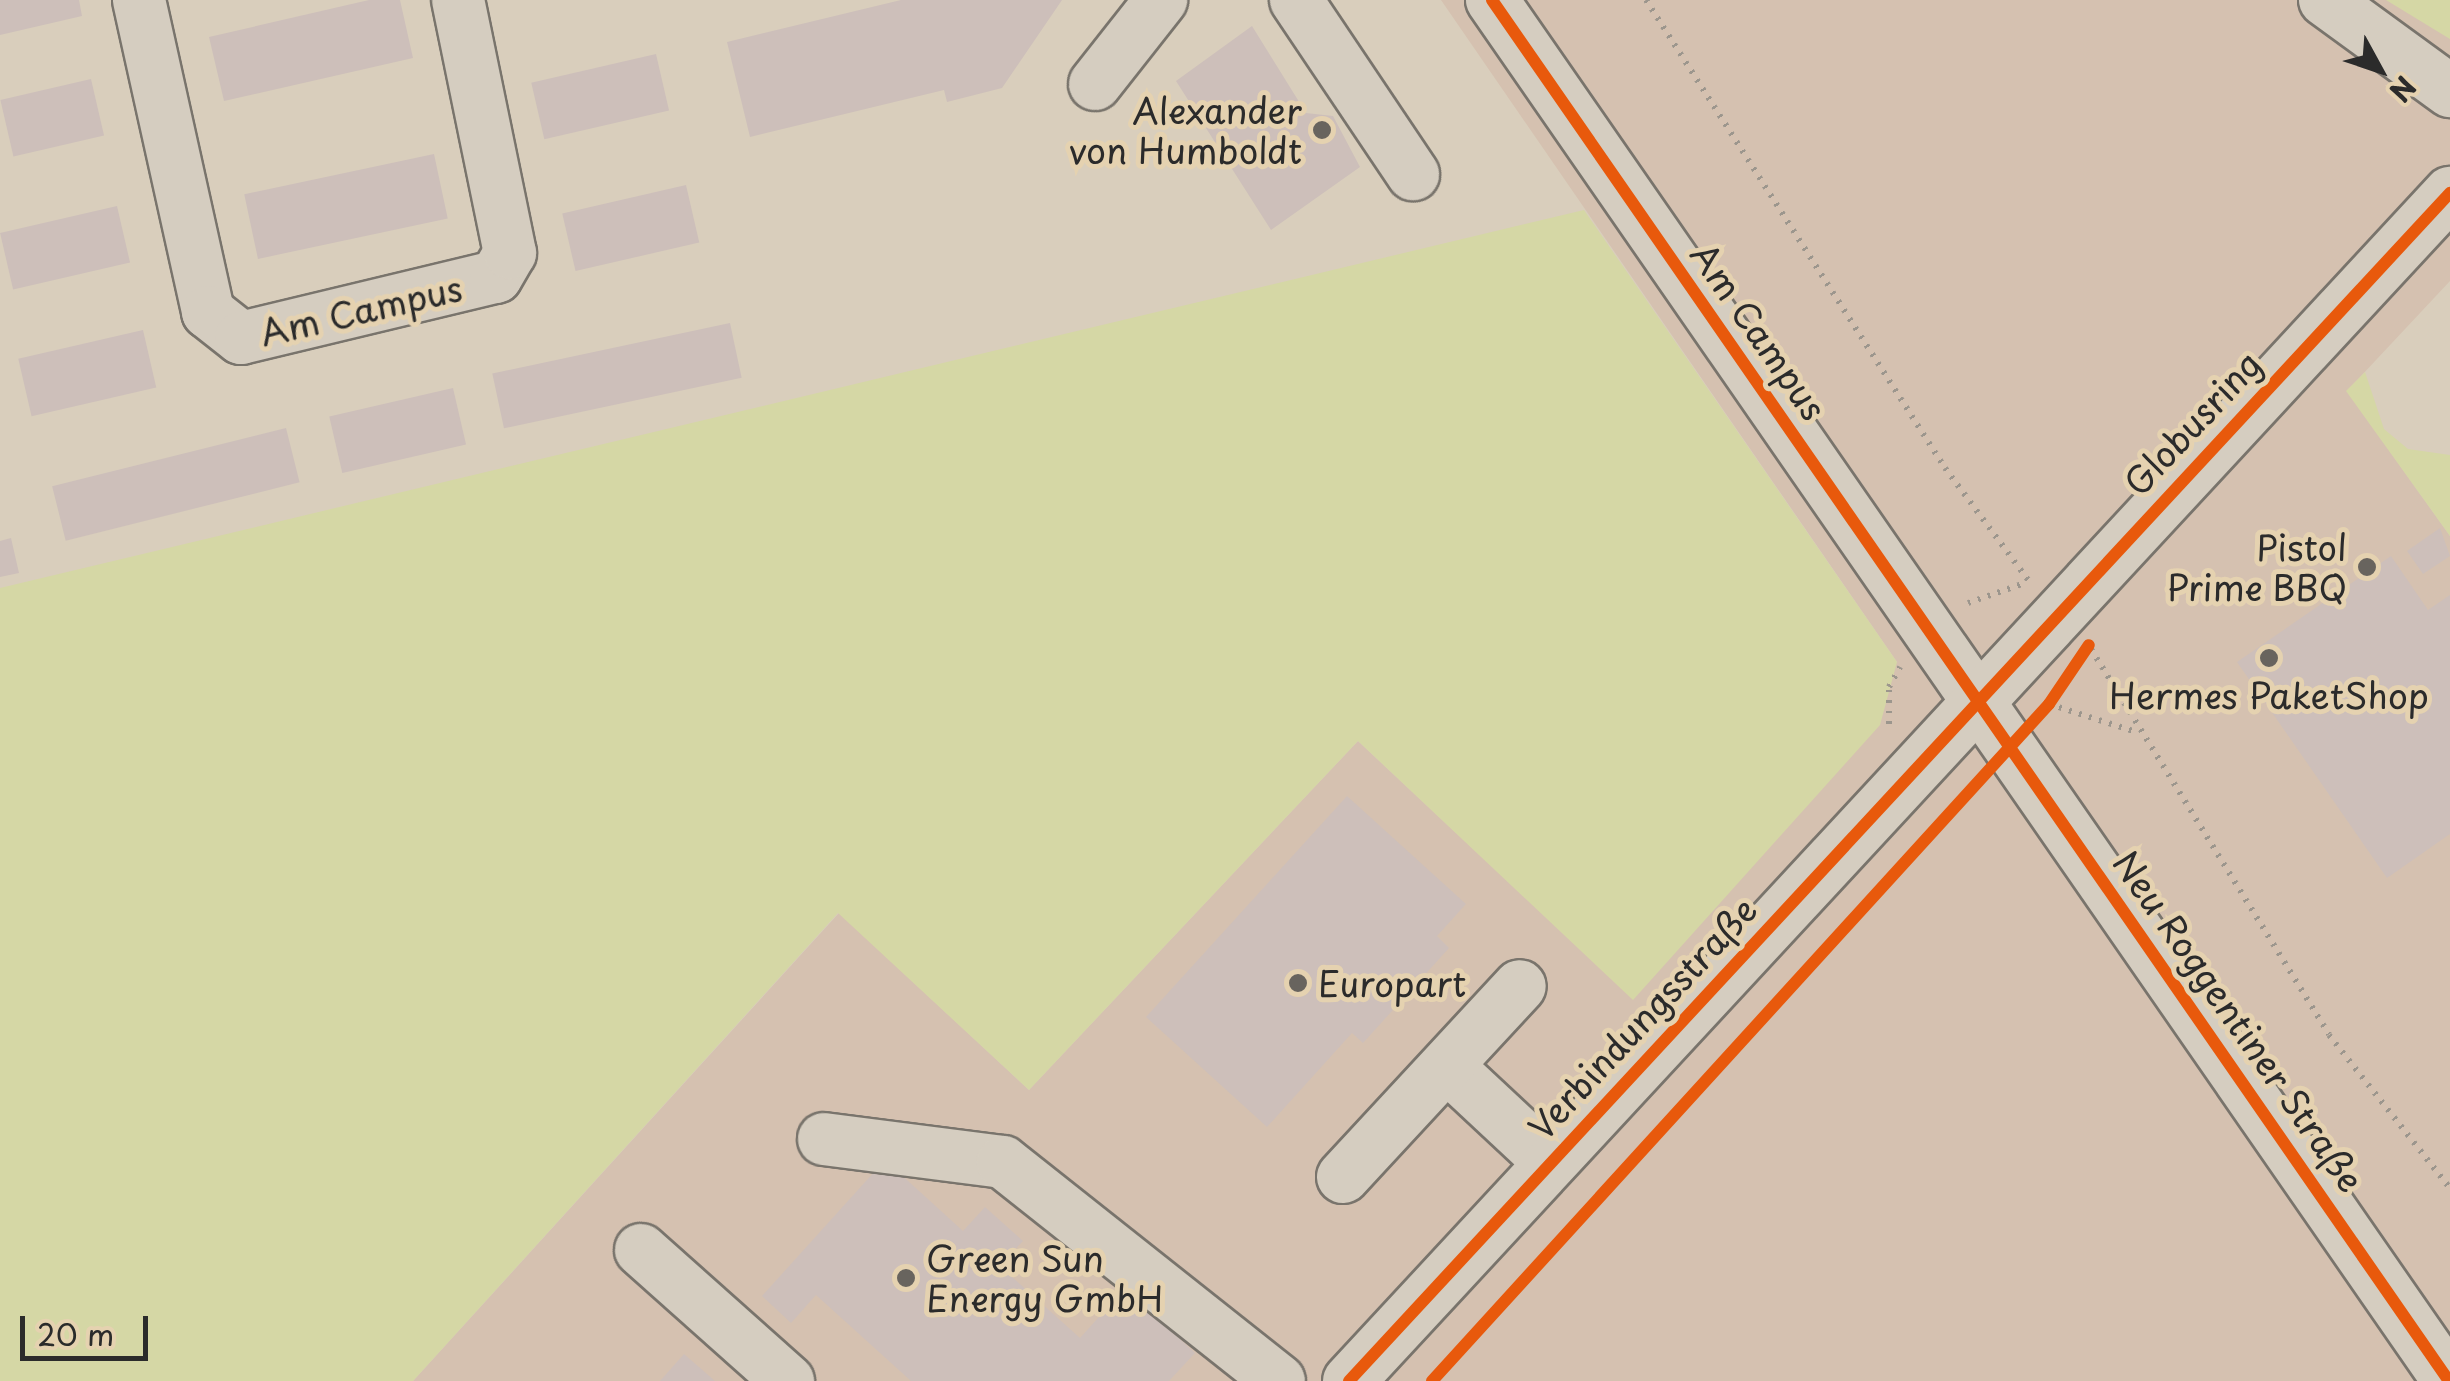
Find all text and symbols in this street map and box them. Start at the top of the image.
north arrow [2330,20,2430,120]
text: N [2380,67,2427,112]
place label: Alexander von Humboldt [1068,89,1302,171]
marker: Alexander von Humboldt [1311,119,1333,141]
street label: Am Campus [1682,234,1836,428]
street label: Am Campus [255,266,467,354]
street label: Globusring [2115,343,2269,503]
place label: Pistol Prime BBQ [2165,526,2347,608]
marker: Pistol Prime BBQ [2356,556,2378,578]
marker: Hermes PaketShop [2258,647,2280,669]
place label: Hermes PaketShop [2109,674,2429,716]
street label: Neu Roggentiner Straße [2104,841,2374,1201]
street label: Verbindungsstraße [1519,888,1765,1148]
place label: Europart [1318,962,1466,1004]
marker: Europart [1287,972,1309,994]
place label: Green Sun Energy GmbH [926,1237,1163,1319]
marker: Green Sun Energy GmbH [895,1267,917,1289]
scale bar [25,1296,152,1358]
text: 20 m [37,1311,114,1356]

